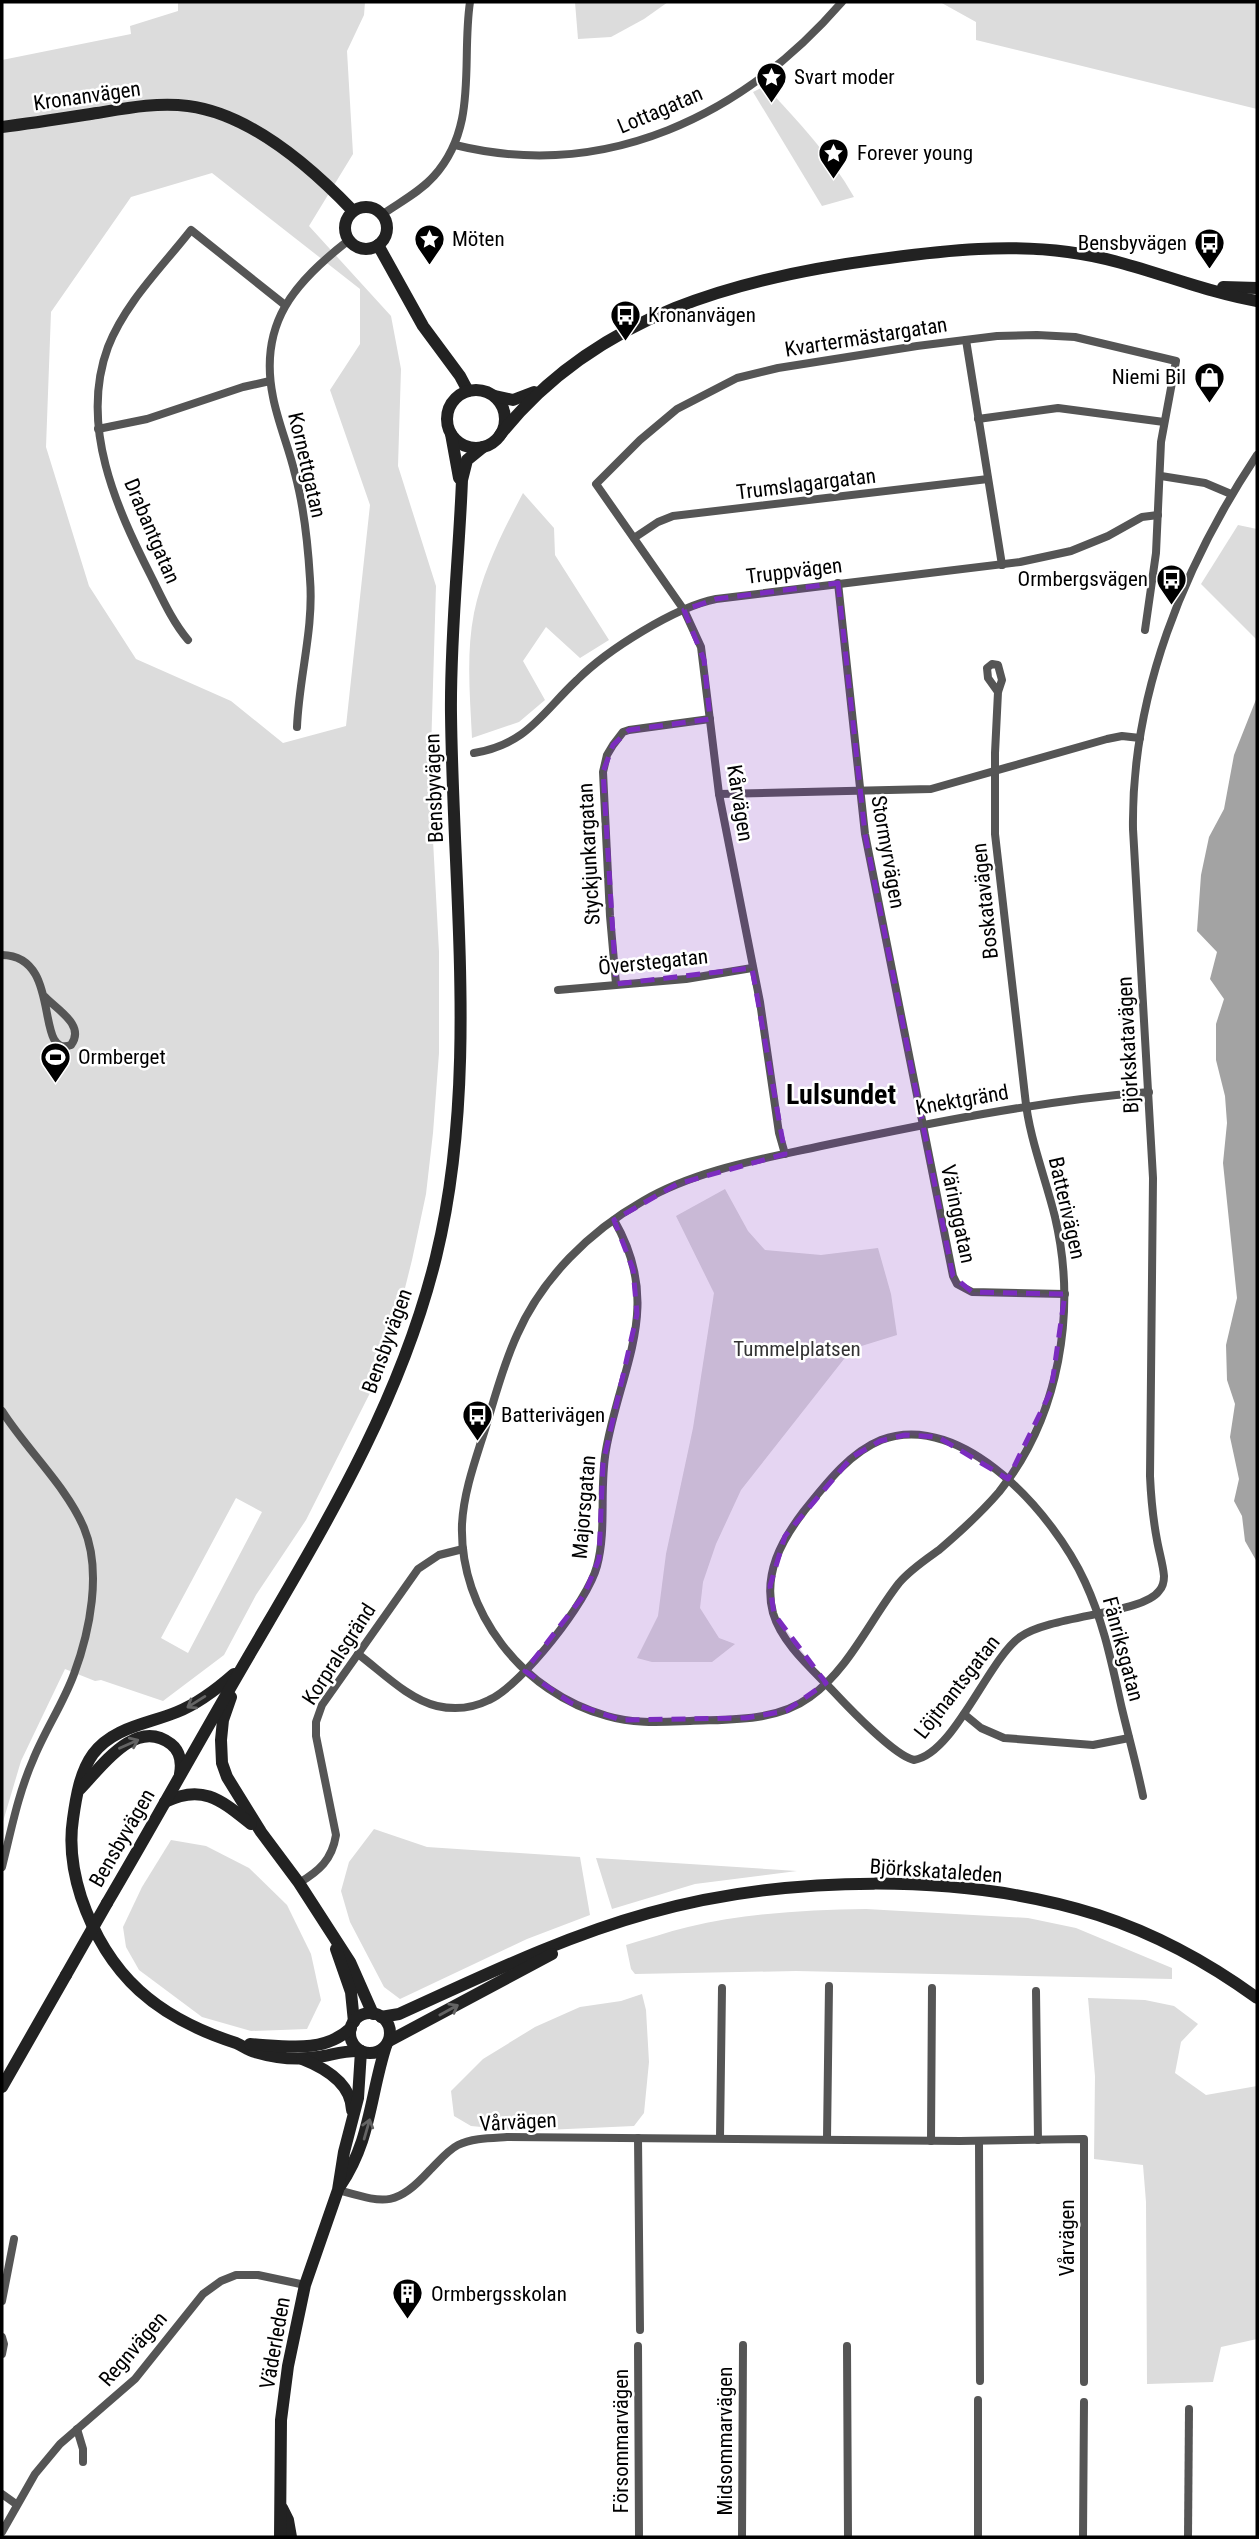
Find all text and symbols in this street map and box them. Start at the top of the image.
place icon: Svart moder [754,60,788,104]
place label: Svart moder [794,65,895,89]
street label: Kronanvägen [32,77,142,115]
street label: Lottagatan [614,81,706,139]
place icon: Forever young [817,136,851,180]
place label: Forever young [857,141,973,165]
place icon: Möten [412,222,446,266]
bus stop icon: Bensbyvägen [1193,226,1227,270]
place label: Möten [452,227,505,251]
place label: Bensbyvägen [1078,231,1187,255]
bus stop icon: Kronanvägen [608,298,642,342]
place label: Kronanvägen [648,303,756,327]
street label: Kvartermästargatan [783,312,949,362]
shop icon: Niemi Bil [1192,360,1226,404]
place label: Niemi Bil [1112,365,1186,389]
street label: Kornettgatan [283,410,331,520]
street label: Trumslagargatan [735,464,877,504]
street label: Drabantgatan [119,475,185,587]
street label: Truppvägen [745,553,843,589]
bus stop icon: Ormbergsvägen [1154,562,1188,606]
place label: Ormbergsvägen [1018,567,1148,591]
street label: Bensbyvägen [420,733,448,843]
street label: Kårvägen [722,763,758,843]
street label: Styckjunkargatan [573,782,605,926]
street label: Stormyrvägen [866,794,910,910]
street label: Boskatavägen [967,842,1003,960]
street label: Överstegatan [597,944,709,980]
street label: Björkskatavägen [1112,976,1144,1114]
sports icon: Ormberget [38,1040,72,1084]
place label: Ormberget [78,1045,166,1069]
district label: Lulsundet [786,1078,896,1111]
street label: Knektgränd [914,1080,1010,1120]
street label: Batterivägen [1044,1154,1090,1262]
street label: Väringgatan [936,1163,980,1265]
street label: Bensbyvägen [357,1286,417,1396]
park label: Tummelplatsen [733,1337,861,1361]
bus stop icon: Batterivägen [461,1398,495,1442]
place label: Batterivägen [501,1403,605,1427]
street label: Majorsgatan [568,1454,600,1560]
street label: Fänriksgatan [1098,1594,1148,1704]
street label: Korpralsgränd [297,1599,381,1709]
street label: Löjtnantsgatan [909,1631,1005,1743]
one-way arrow [186,1695,206,1709]
one-way arrow [118,1737,139,1750]
street label: Bensbyvägen [84,1785,160,1891]
street label: Björkskataleden [869,1854,1003,1888]
one-way arrow [438,2003,459,2016]
street label: Vårvägen [479,2108,557,2136]
one-way arrow [361,2118,374,2140]
street label: Vårvägen [1055,2199,1079,2277]
building icon: Ormbergsskolan [391,2277,425,2321]
place label: Ormbergsskolan [431,2282,567,2306]
street label: Väderleden [255,2295,295,2391]
street label: Regnvägen [94,2307,172,2391]
street label: Midsommarvägen [713,2367,737,2515]
street label: Försommarvägen [609,2369,633,2513]

